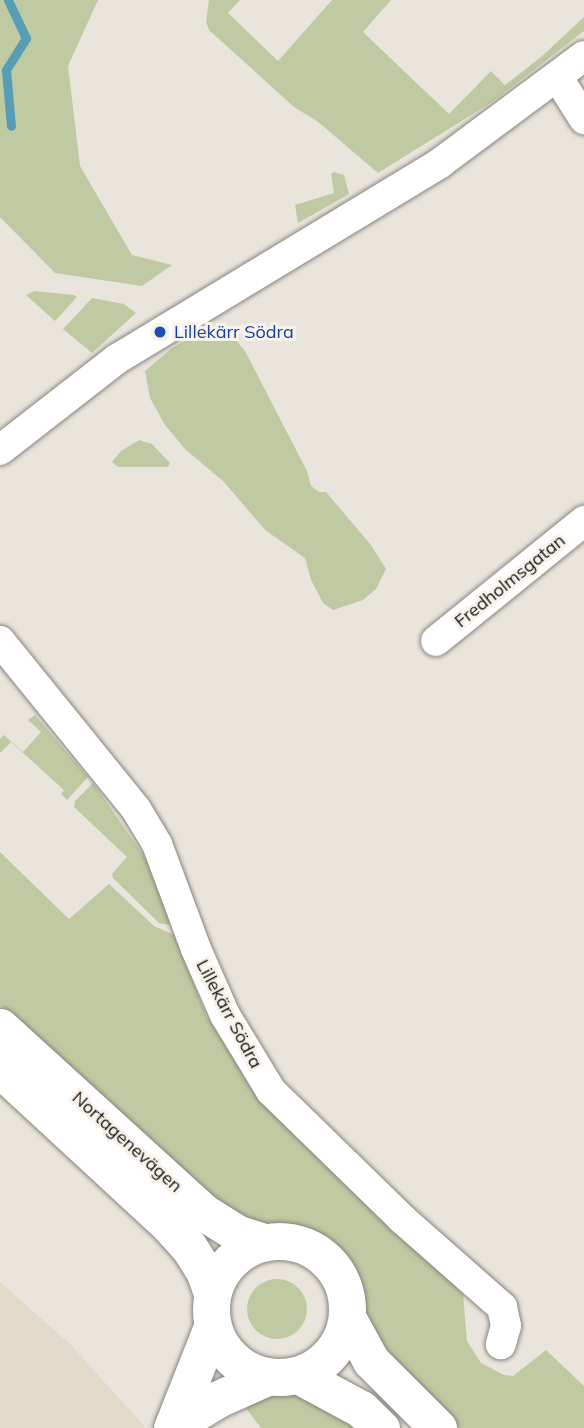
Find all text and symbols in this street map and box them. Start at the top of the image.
place label: Lillekärr Södra [174,321,294,343]
marker: Lillekärr Södra [152,324,168,340]
street label: Fredholmsgatan [450,530,570,632]
street label: Lillekärr Södra [191,956,267,1072]
street label: Nortagenevägen [68,1087,186,1197]

